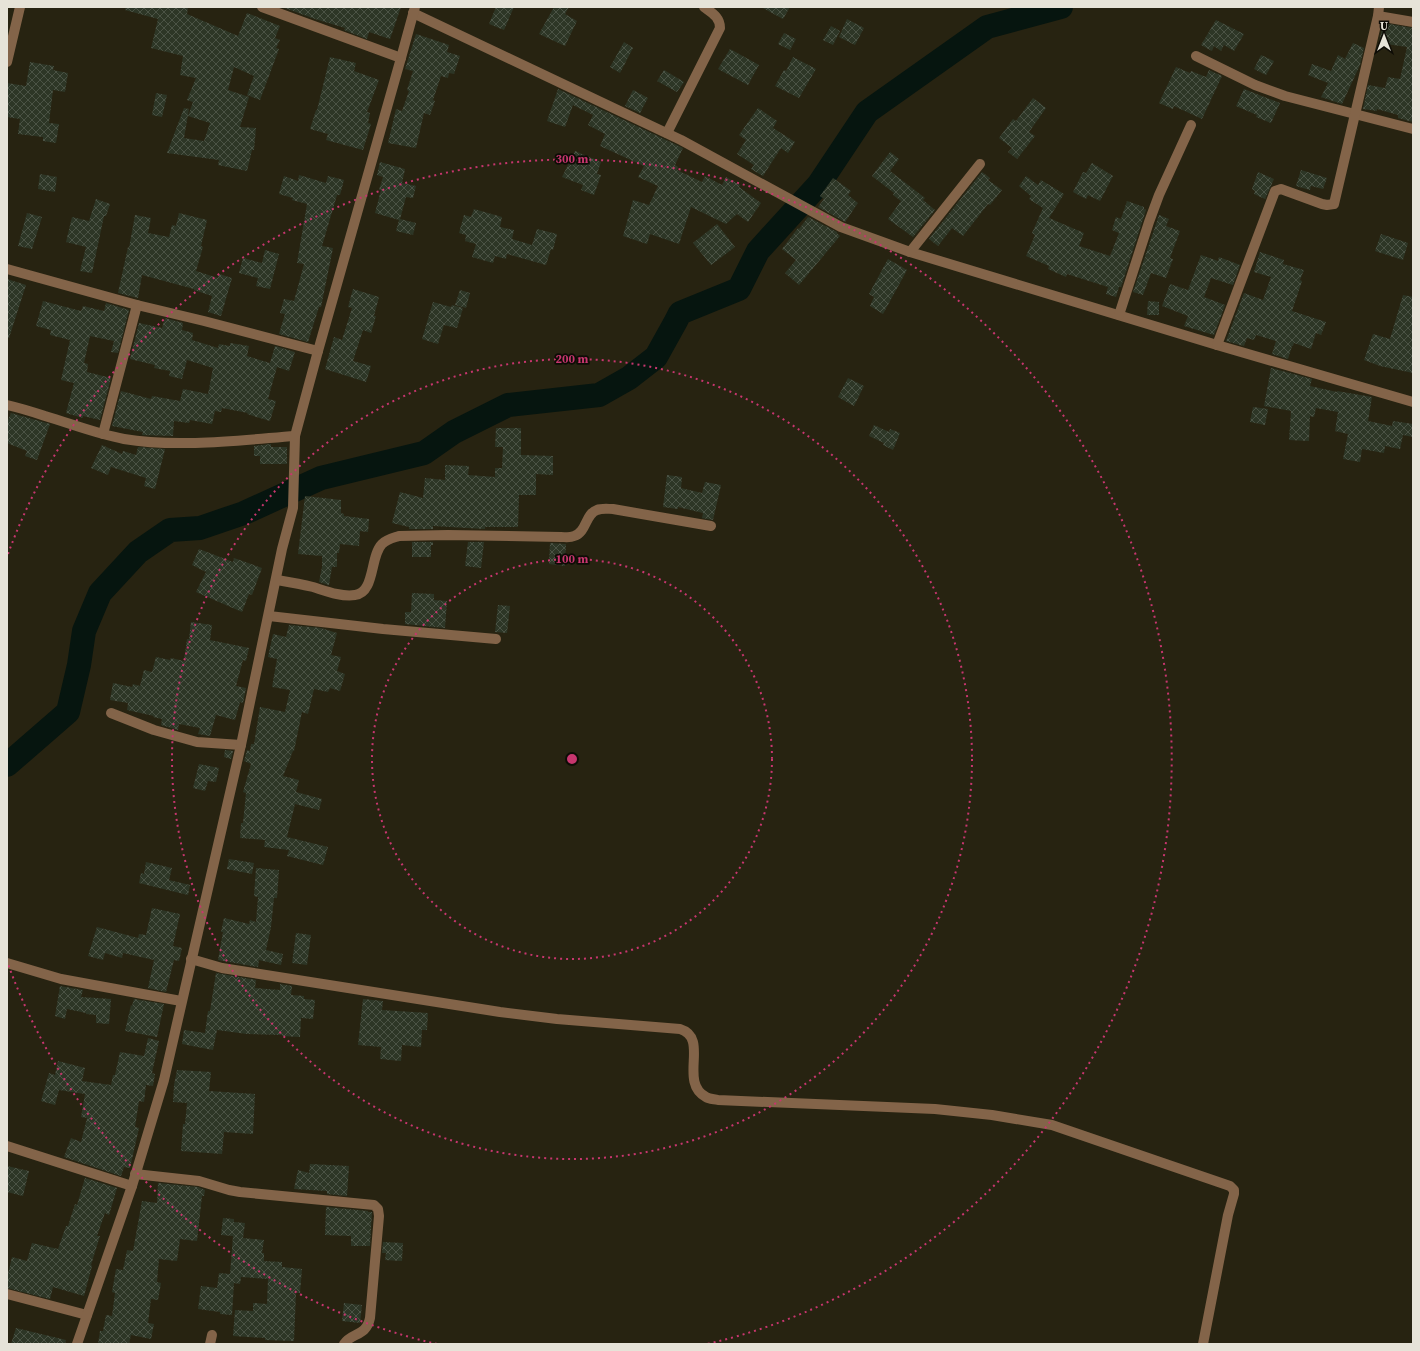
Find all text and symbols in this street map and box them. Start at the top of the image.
north arrow [1364,16,1404,56]
text: U [1380,19,1388,34]
text: 300 m [556,151,589,167]
text: 200 m [556,351,589,367]
text: 100 m [556,551,589,567]
centre of rings [565,752,579,766]

